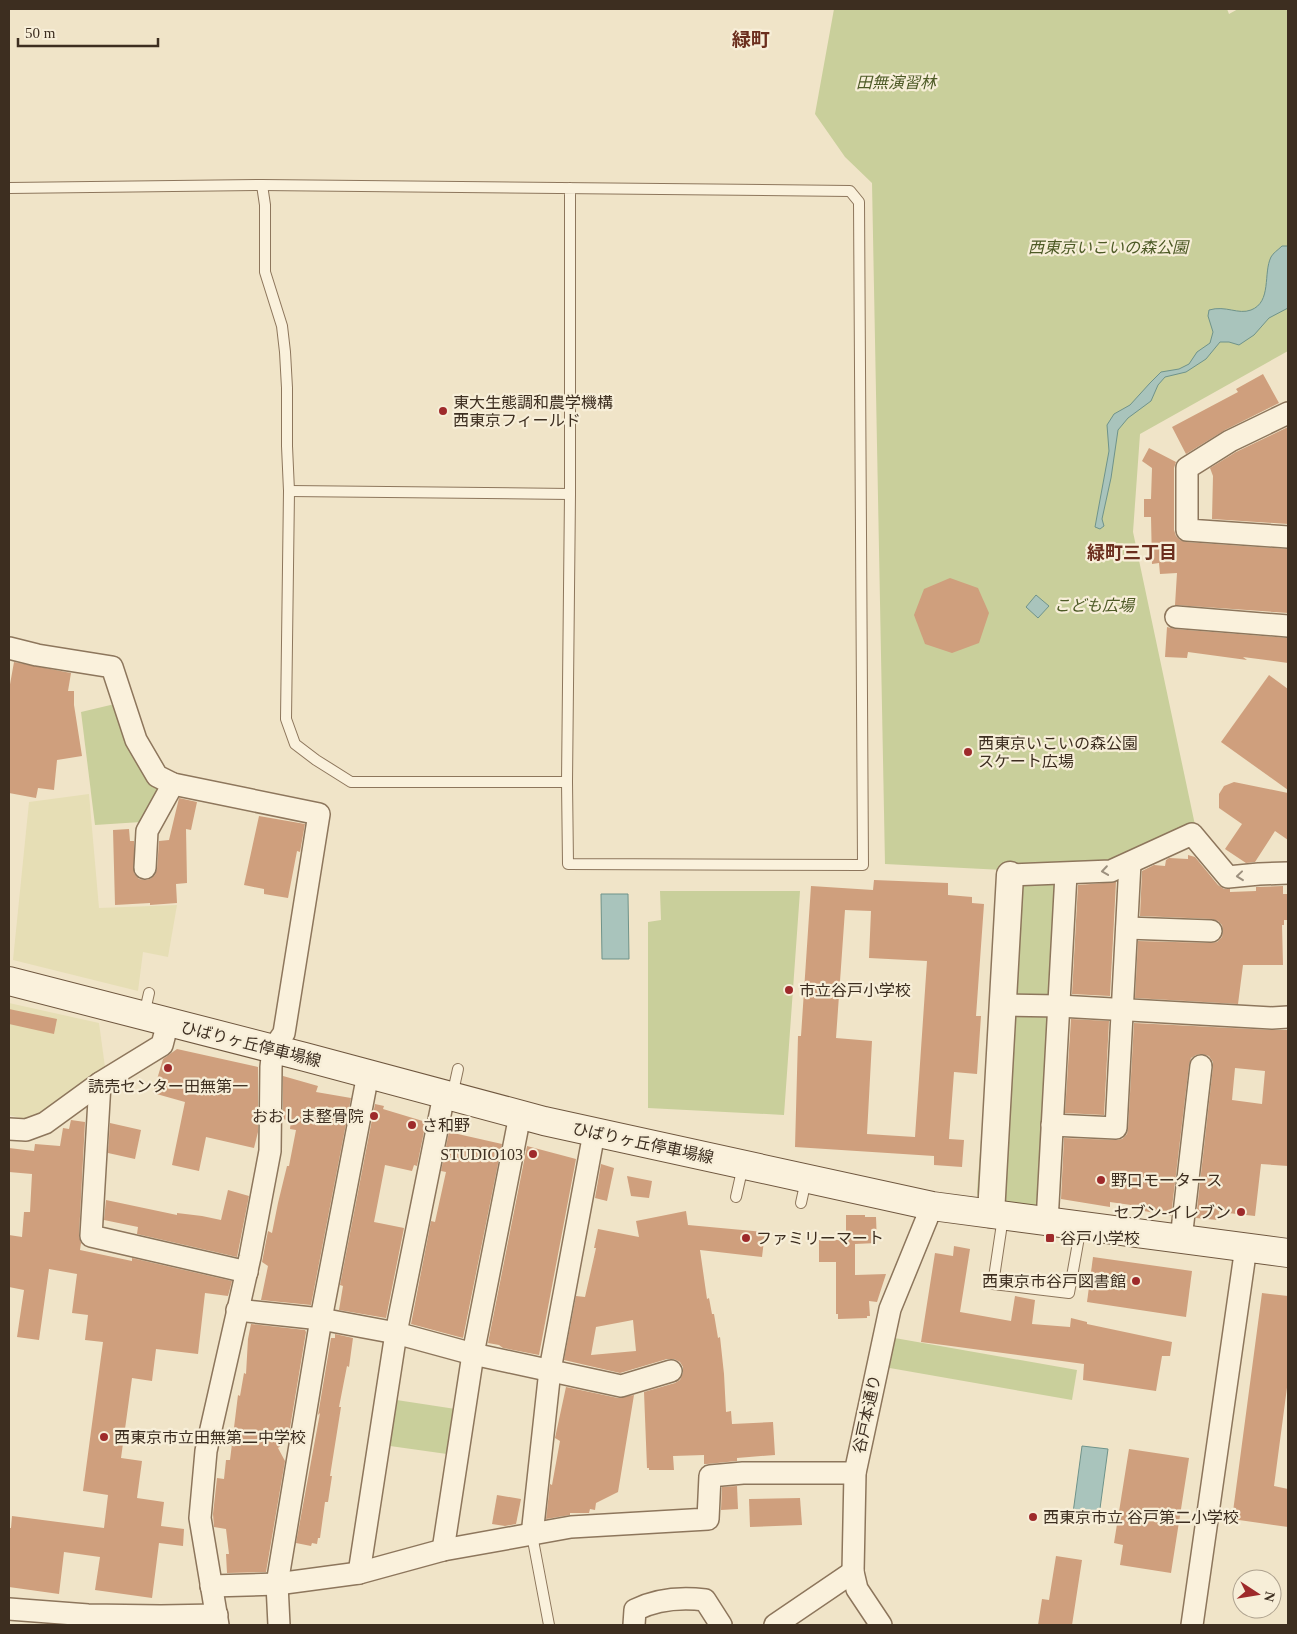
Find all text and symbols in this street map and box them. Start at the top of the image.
scale bar [18,15,158,47]
text: 50 m [25,25,56,41]
district label: 緑町 [732,29,770,50]
park label: 田無演習林 [856,74,938,91]
park label: 西東京いこいの森公園 [1028,239,1190,256]
place label: 東大生態調和農学機構 西東京フィールド [453,394,613,429]
marker: 東大生態調和農学機構 西東京フィールド [437,405,449,417]
district label: 緑町三丁目 [1087,543,1177,563]
park label: こども広場 [1054,597,1136,614]
place label: 西東京いこいの森公園 スケート広場 [978,735,1138,770]
marker: 西東京いこいの森公園 スケート広場 [962,746,974,758]
one-way arrow [1101,865,1109,876]
one-way arrow [1235,870,1243,881]
place label: 市立谷戸小学校 [799,982,911,999]
marker: 市立谷戸小学校 [783,984,795,996]
street label: ひばりヶ丘停車場線 [179,1018,323,1070]
marker: 読売センター田無第一 [162,1062,174,1074]
place label: 読売センター田無第一 [88,1078,248,1095]
place label: おおしま整骨院 [252,1108,364,1125]
marker: おおしま整骨院 [368,1110,380,1122]
place label: さ和野 [422,1117,470,1134]
marker: さ和野 [406,1119,418,1131]
street label: ひばりヶ丘停車場線 [571,1120,715,1166]
place label: STUDIO103 [440,1146,523,1163]
marker: STUDIO103 [527,1148,539,1160]
place label: 野口モータース [1111,1172,1222,1189]
marker: 野口モータース [1095,1174,1107,1186]
place label: セブン-イレブン [1114,1204,1231,1221]
marker: セブン-イレブン [1235,1206,1247,1218]
place label: ファミリーマート [756,1230,884,1247]
place label: 谷戸小学校 [1060,1230,1140,1247]
marker: ファミリーマート [740,1232,752,1244]
marker: 谷戸小学校 [1044,1232,1056,1244]
place label: 西東京市谷戸図書館 [982,1273,1126,1290]
marker: 西東京市谷戸図書館 [1130,1275,1142,1287]
street label: 谷戸本通り [850,1373,884,1455]
place label: 西東京市立田無第二中学校 [114,1429,306,1446]
marker: 西東京市立田無第二中学校 [98,1431,110,1443]
place label: 西東京市立 谷戸第二小学校 [1043,1509,1239,1526]
marker: 西東京市立 谷戸第二小学校 [1027,1511,1039,1523]
north arrow [1232,1569,1282,1619]
text: N [1261,1590,1278,1603]

